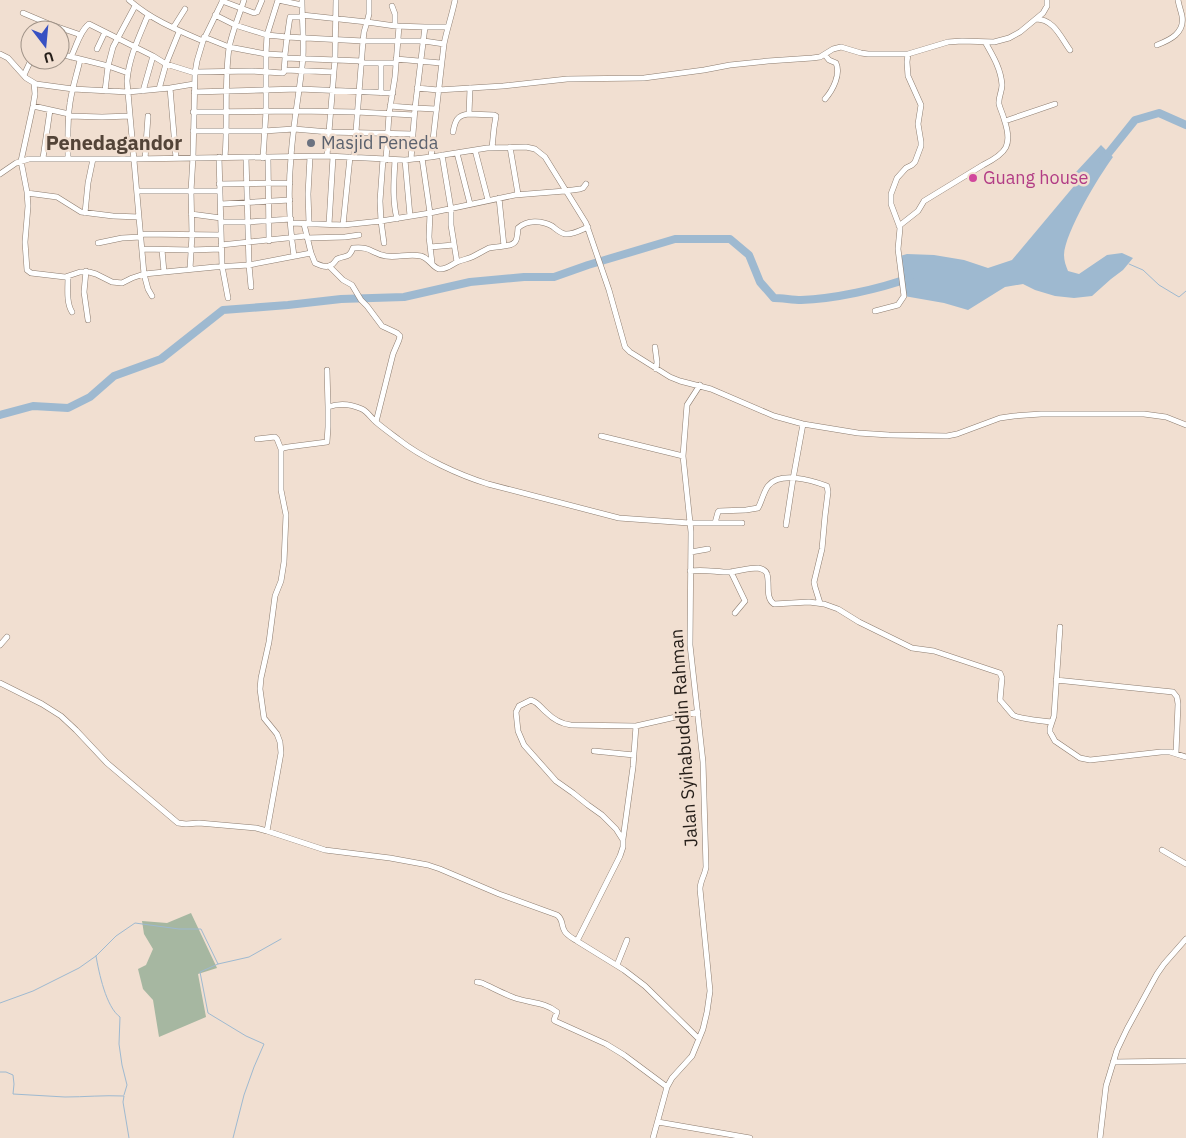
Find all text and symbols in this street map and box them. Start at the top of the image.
north arrow [20,20,70,70]
text: U [41,48,56,67]
district label: Penedagandor [46,129,182,156]
place label: Masjid Peneda [321,131,439,154]
marker: Masjid Peneda [305,137,317,149]
place label: Guang house [983,166,1089,189]
marker: Guang house [967,172,979,184]
street label: Jalan Syihabuddin Rahman [664,628,703,848]

